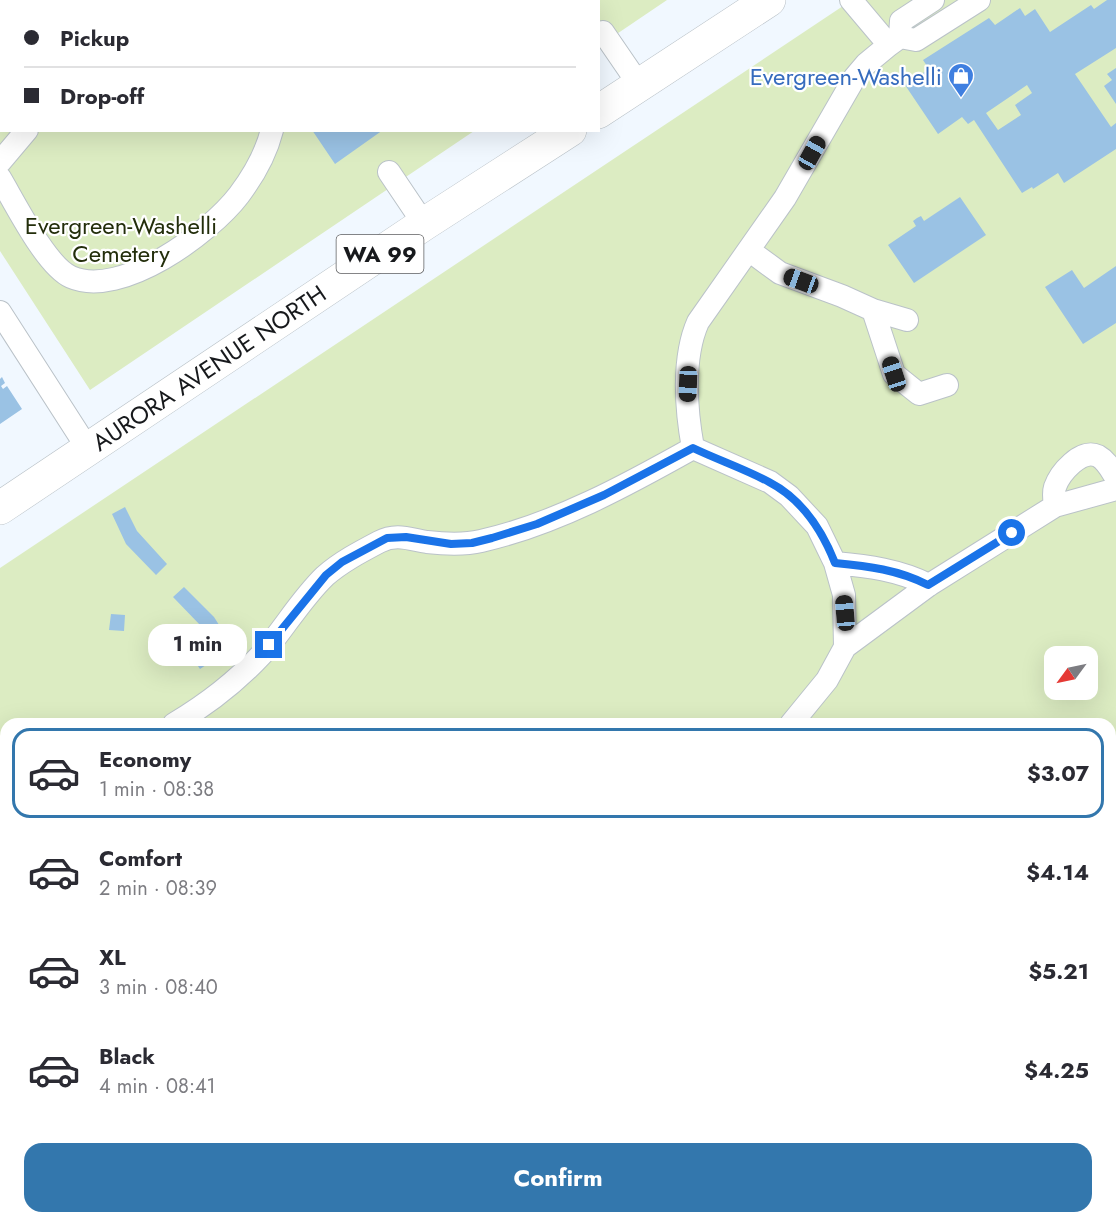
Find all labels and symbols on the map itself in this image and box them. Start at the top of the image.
place label: Evergreen-Washelli [750,59,942,94]
shop icon: Evergreen-Washelli [946,61,976,99]
car [795,133,829,173]
park label: Evergreen-Washelli Cemetery [25,208,217,271]
road number: WA 99 [336,235,424,273]
car [781,266,821,296]
street label: AURORA AVENUE NORTH [85,276,333,460]
car [880,354,908,394]
car [678,366,698,402]
route start [998,519,1025,546]
car [834,594,856,632]
callout: 1 min [149,624,248,666]
route end [255,631,282,658]
north arrow [1044,646,1098,700]

